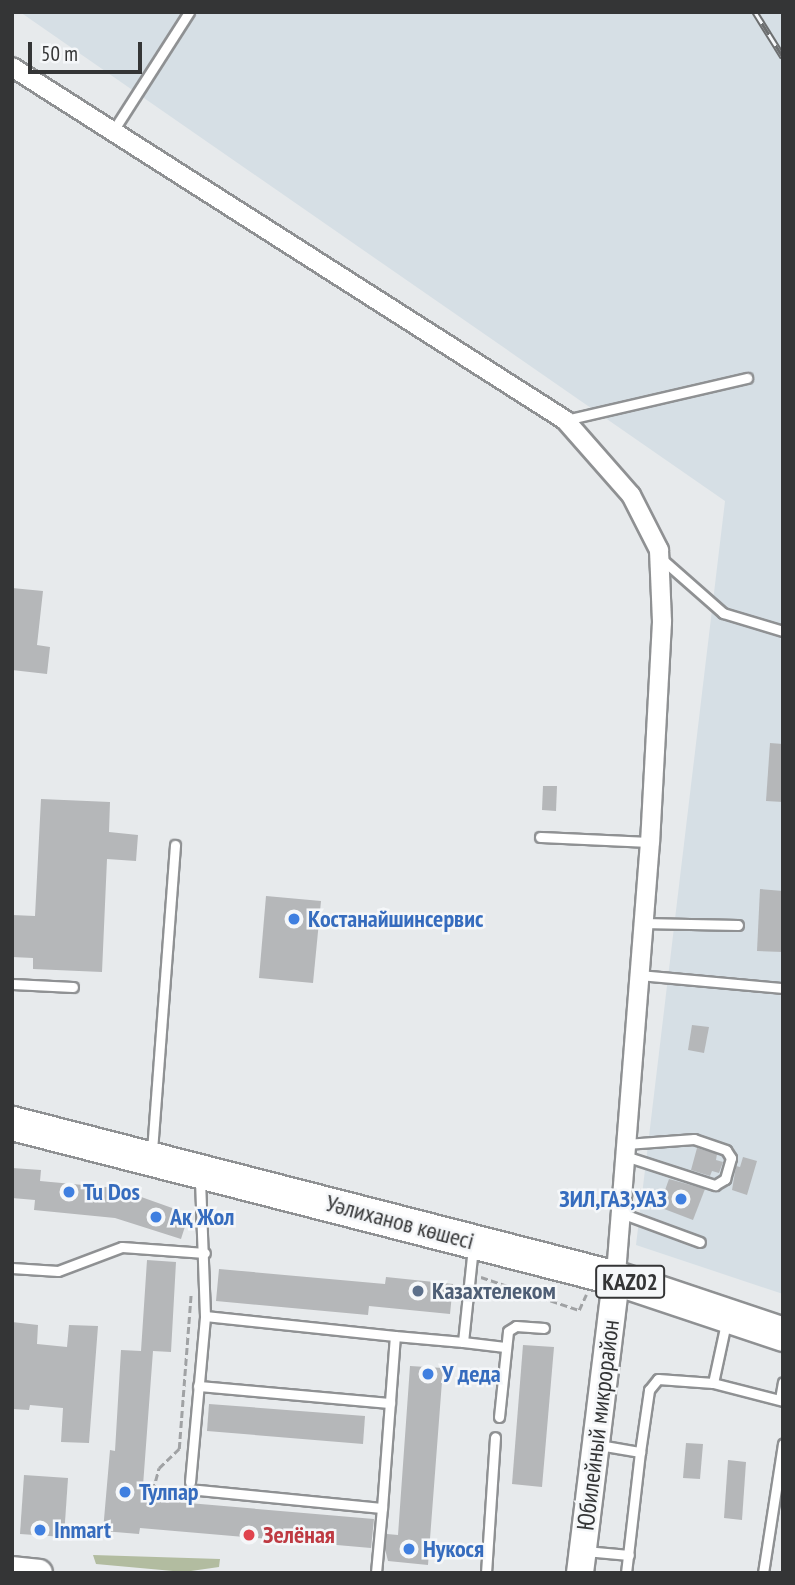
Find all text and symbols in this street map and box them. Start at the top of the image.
scale bar [32,28,145,72]
text: 50 m [41,40,78,67]
place label: Костанайшинсервис [308,905,483,933]
marker: Костанайшинсервис [286,911,302,927]
place label: Tu Dos [83,1178,140,1206]
marker: Tu Dos [61,1184,77,1200]
place label: ЗИЛ,ГАЗ,УАЗ [559,1185,667,1213]
street label: Уәлиханов көшесі [323,1188,477,1256]
marker: ЗИЛ,ГАЗ,УАЗ [673,1191,689,1207]
place label: Ақ Жол [170,1203,235,1231]
marker: Ақ Жол [148,1209,164,1225]
road number: KАZ02 [595,1262,665,1302]
place label: Казахтелеком [432,1277,556,1305]
marker: Казахтелеком [410,1283,426,1299]
street label: Юбилейный микрорайон [571,1318,625,1532]
place label: У деда [442,1360,501,1388]
marker: У деда [420,1366,436,1382]
place label: Тулпар [139,1478,199,1506]
marker: Тулпар [117,1484,133,1500]
place label: Inmart [54,1516,111,1544]
place label: Зелёная [263,1521,335,1549]
marker: Inmart [32,1522,48,1538]
marker: Зелёная [241,1527,257,1543]
place label: Нукося [423,1535,484,1563]
marker: Нукося [401,1541,417,1557]

